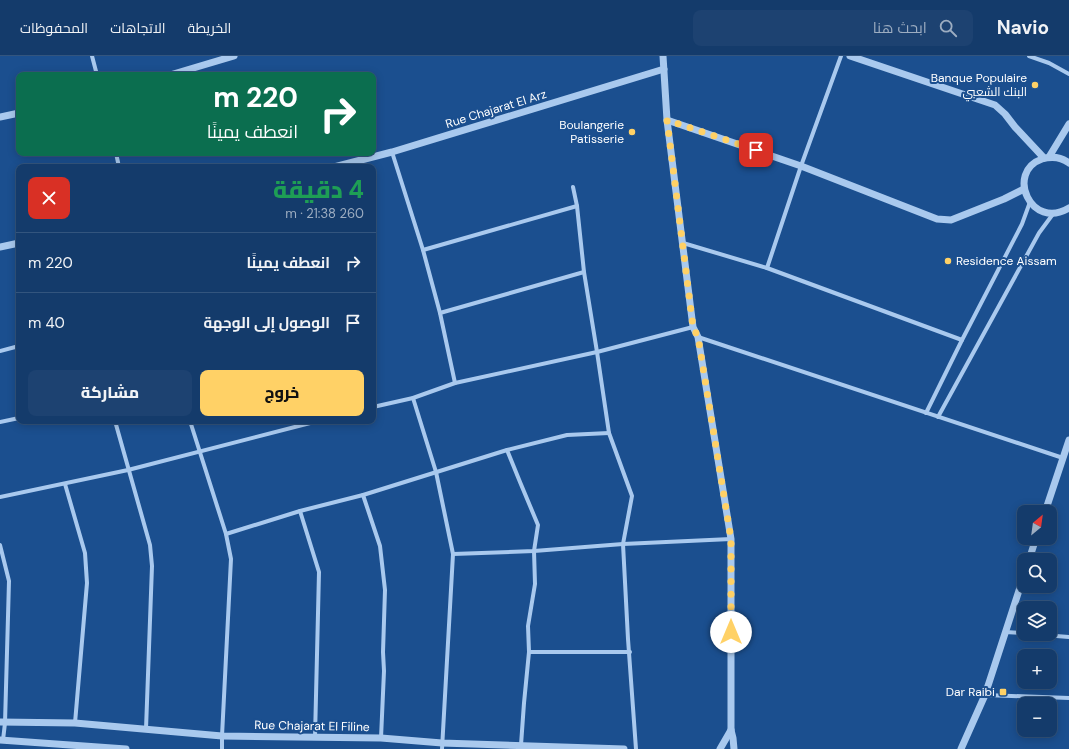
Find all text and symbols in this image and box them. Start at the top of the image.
search box [693,10,973,46]
text: Navio [997,15,1049,40]
icon: search [937,17,959,39]
text: ابحث هنا [873,18,927,38]
text: المحفوظات [20,19,88,37]
text: الاتجاهات [110,19,166,37]
text: الخريطة [188,19,231,37]
place label: Banque Populaire البنك الشعبي [931,70,1027,102]
text: 220 m [213,79,298,116]
marker: Banque Populaire البنك الشعبي [1030,80,1040,90]
street label: Rue Chajarat El Arz [444,86,548,132]
icon: right [312,88,364,140]
place label: Boulangerie Patisserie [559,117,624,147]
text: انعطف يمينًا [207,120,298,144]
marker: Boulangerie Patisserie [627,127,637,137]
pin [739,133,773,167]
icon: arrive [745,139,767,161]
text: 4 دقيقة [273,174,364,205]
button: close [28,177,70,219]
text: 260 m · 21:38 [285,205,364,222]
icon: right [342,252,364,274]
text: 220 m [28,253,73,273]
text: انعطف يمينًا [247,253,330,273]
place label: Residence Aissam [956,253,1057,269]
marker: Residence Aissam [943,256,953,266]
icon: arrive [342,312,364,334]
text: 40 m [28,313,65,333]
text: الوصول إلى الوجهة [203,313,330,333]
button: مشاركة [28,370,192,416]
button: خروج [200,370,364,416]
north arrow [1017,505,1057,545]
map controls [1017,505,1057,737]
button: search [1017,553,1057,593]
button: layers [1017,601,1057,641]
position arrow [710,611,752,653]
button: + [1017,649,1057,689]
place label: Dar Raibi [946,684,995,700]
marker: Dar Raibi [998,687,1008,697]
button: − [1017,697,1057,737]
street label: Rue Chajarat El Filine [254,717,370,735]

